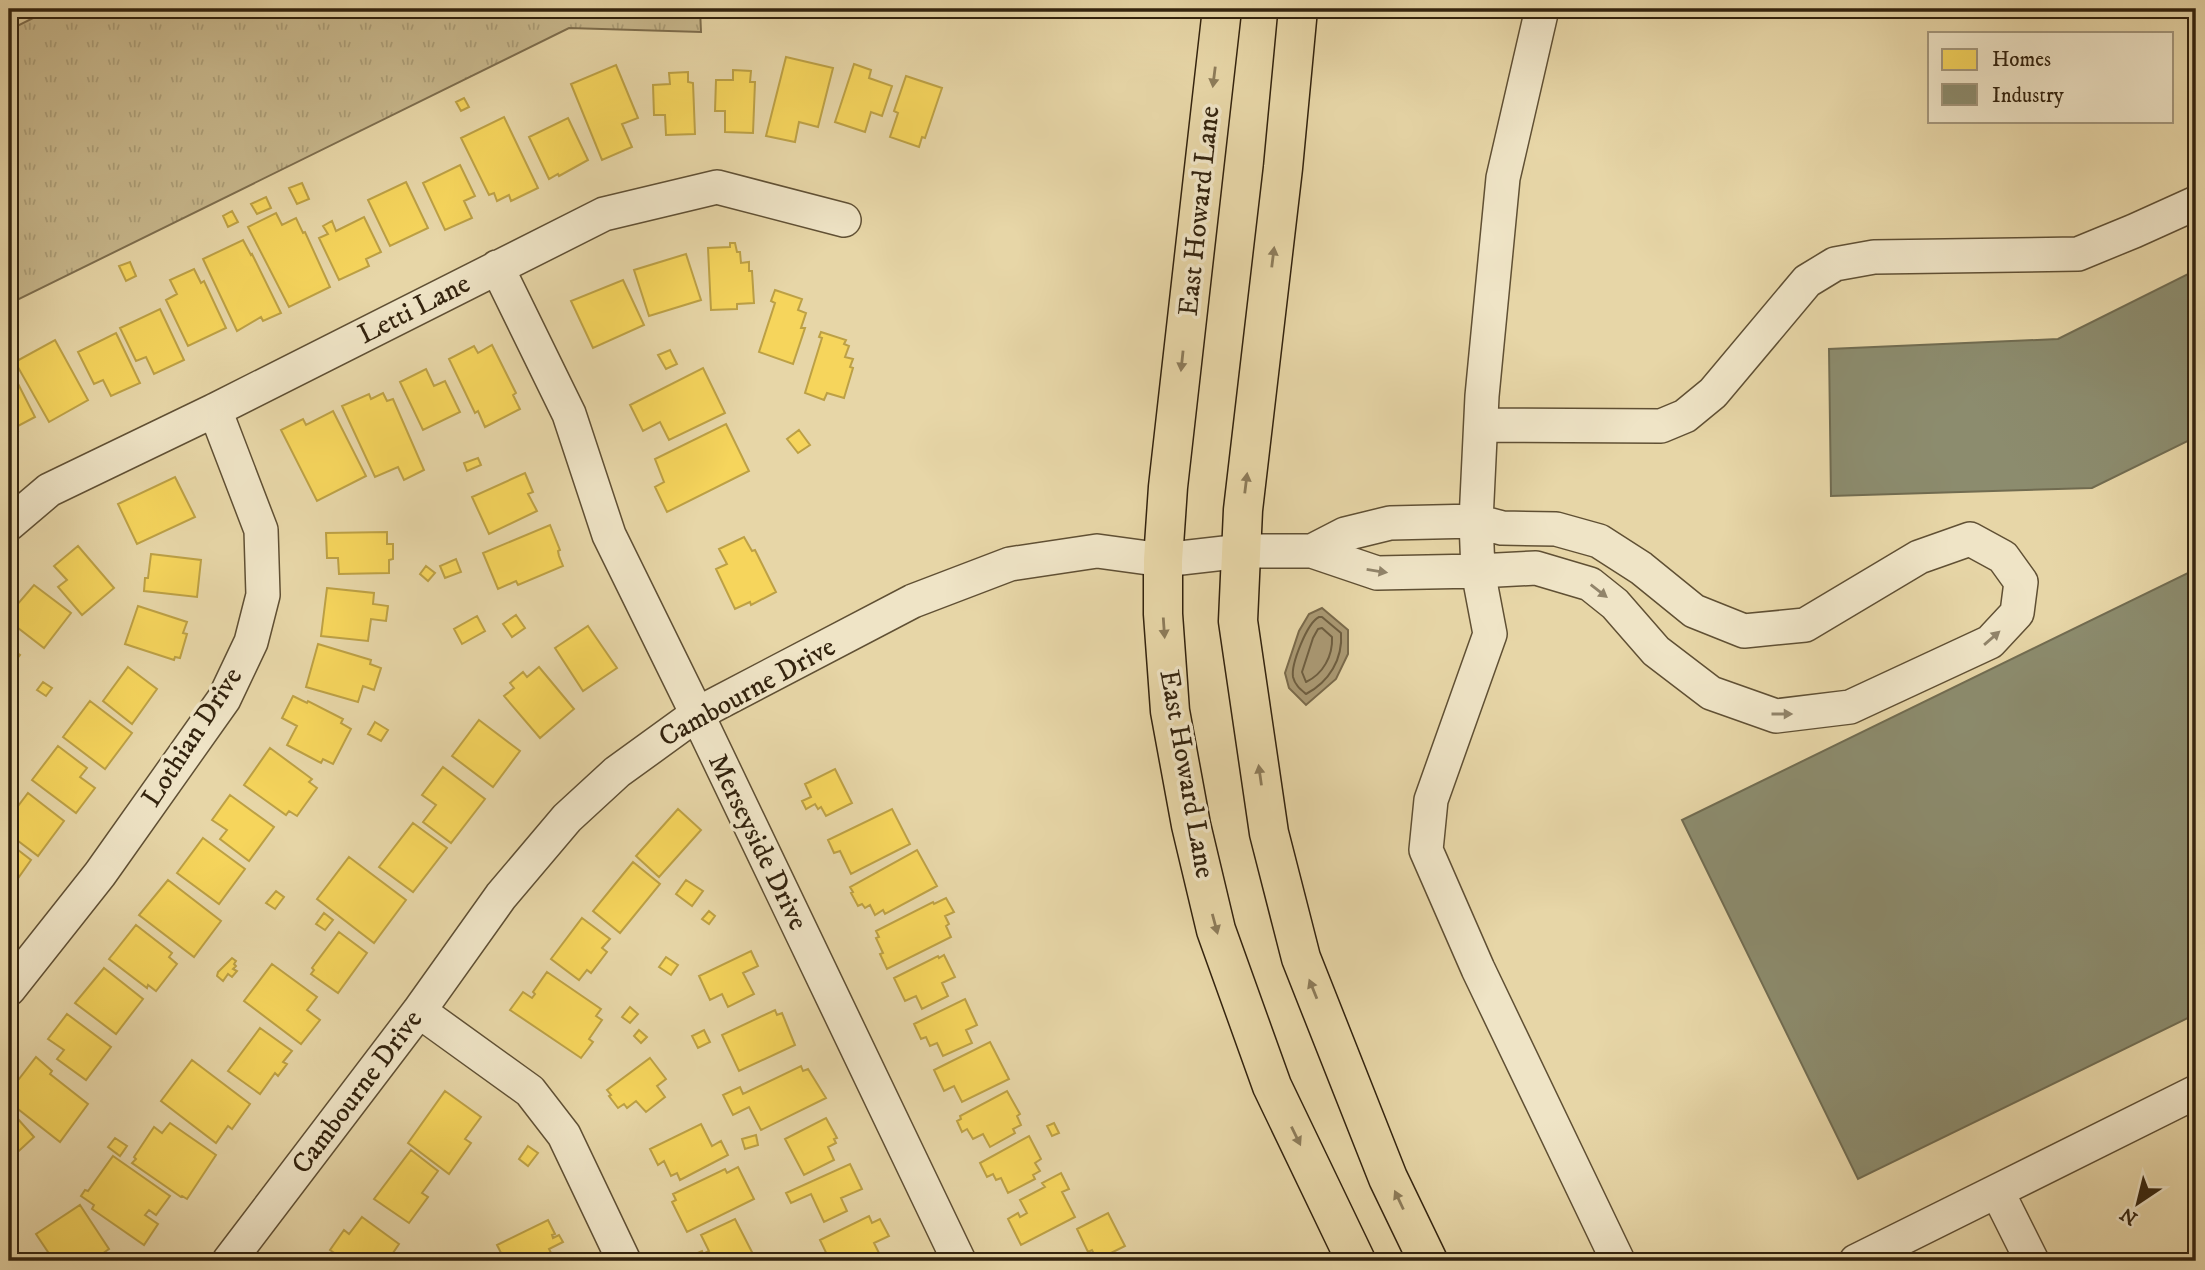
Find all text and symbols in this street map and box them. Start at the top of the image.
legend [1928,32,2174,122]
text: Homes [1992,47,2051,73]
one-way arrow [1208,66,1219,88]
text: Industry [1992,83,2065,109]
street label: East Howard Lane [1171,104,1227,318]
one-way arrow [1267,246,1278,268]
street label: Letti Lane [352,266,476,352]
one-way arrow [1176,350,1187,372]
one-way arrow [1240,472,1251,494]
one-way arrow [1366,566,1388,577]
one-way arrow [1589,584,1607,599]
one-way arrow [1159,617,1170,639]
street label: Cambourne Drive [653,629,841,755]
one-way arrow [1983,630,2001,645]
street label: Lothian Drive [134,661,250,813]
street label: East Howard Lane [1151,667,1223,881]
one-way arrow [1771,708,1793,720]
street label: Merseyside Drive [700,748,816,936]
one-way arrow [1254,764,1265,786]
one-way arrow [1210,913,1221,935]
one-way arrow [1308,978,1319,999]
street label: Cambourne Drive [284,1003,430,1181]
one-way arrow [1291,1126,1302,1146]
north arrow [2104,1168,2174,1238]
one-way arrow [1393,1190,1404,1210]
text: N [2116,1202,2142,1230]

